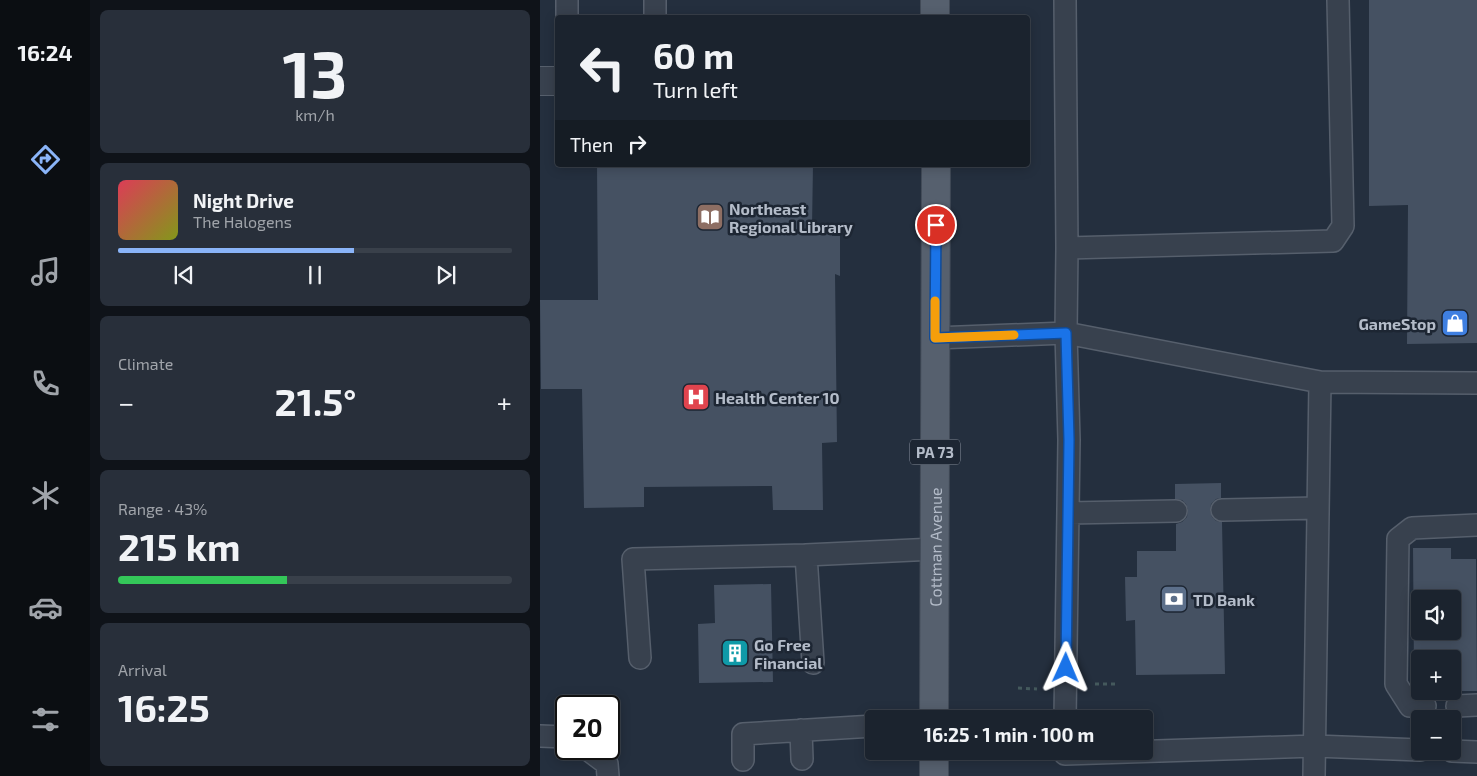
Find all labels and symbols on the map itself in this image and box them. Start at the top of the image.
place label: Northeast Regional Library [729,199,853,237]
library icon: Northeast Regional Library [695,202,725,232]
pin [915,204,957,246]
shop icon: GameStop [1440,308,1470,338]
place label: GameStop [1358,314,1436,333]
hospital icon: Health Center 10 [681,382,711,412]
place label: Health Center 10 [715,388,840,407]
road number: PA 73 [910,440,960,464]
street label: Cottman Avenue [925,487,944,607]
bank icon: TD Bank [1159,584,1189,614]
place label: TD Bank [1193,590,1255,609]
place label: Go Free Financial [754,635,823,672]
building icon: Go Free Financial [720,638,750,668]
position arrow [1039,641,1091,693]
speed limit sign: 20 [555,695,620,760]

